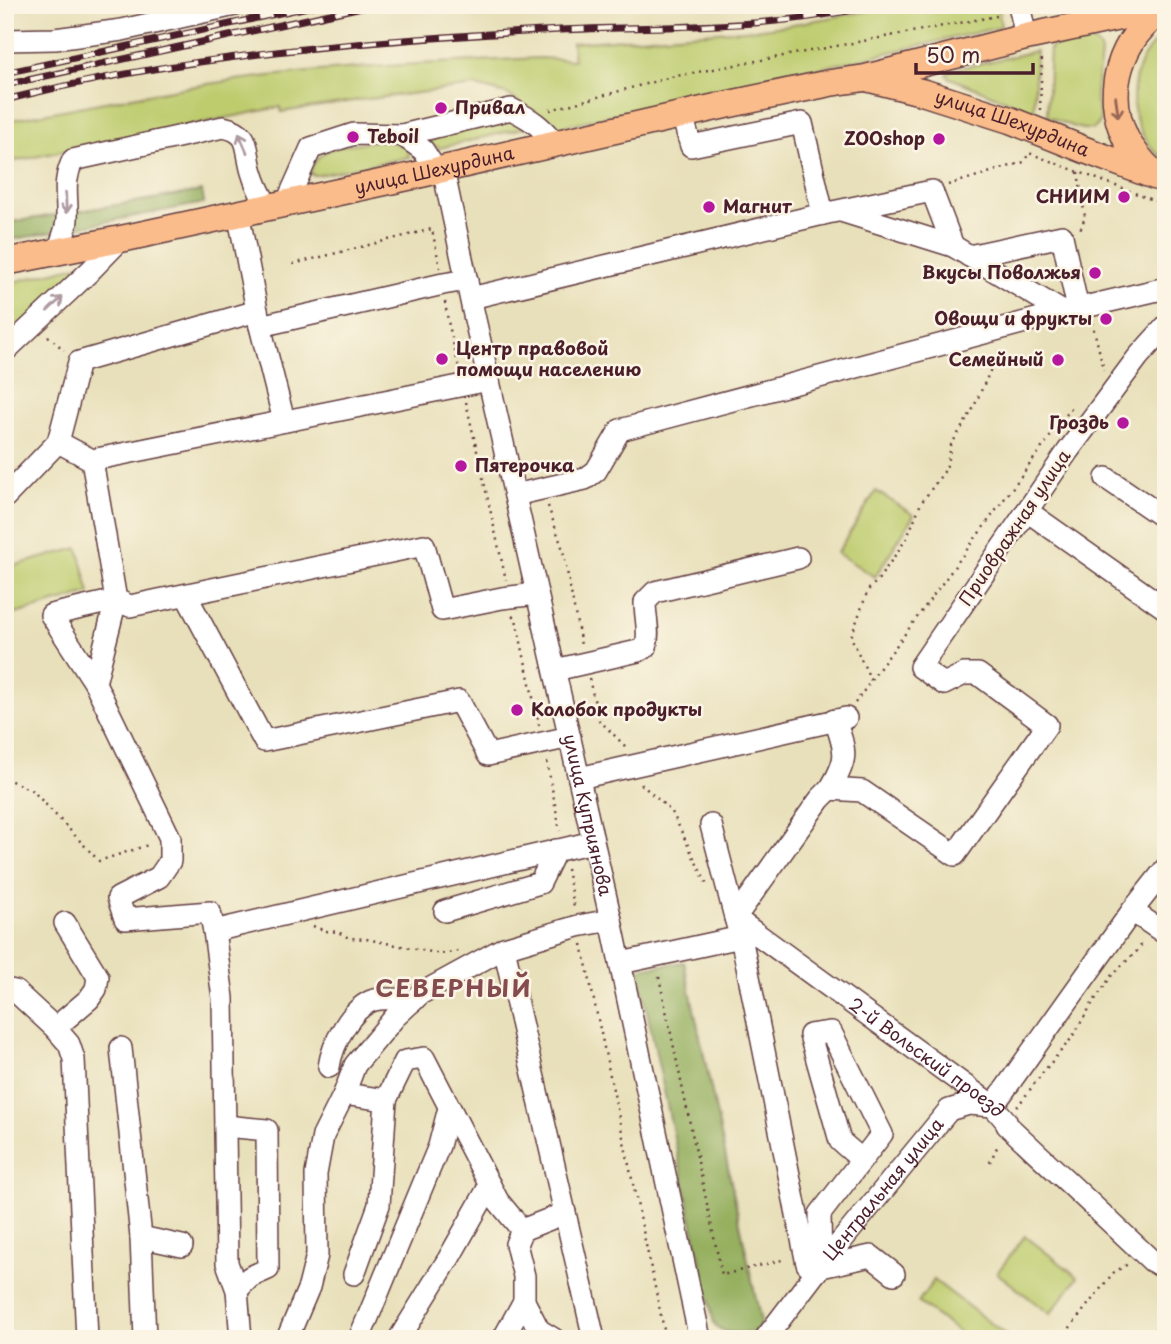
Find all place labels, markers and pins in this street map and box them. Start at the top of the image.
place label: Привал [455,93,525,120]
marker: Привал [433,100,449,116]
place label: Teboil [367,122,419,149]
place label: ZOOshop [844,124,925,151]
marker: Teboil [345,129,361,145]
marker: ZOOshop [931,131,947,147]
place label: СНИИМ [1036,182,1110,209]
marker: СНИИМ [1116,189,1132,205]
place label: Магнит [723,192,792,219]
marker: Магнит [701,199,717,215]
place label: Вкусы Поволжья [922,258,1081,285]
marker: Вкусы Поволжья [1087,265,1103,281]
place label: Овощи и фрукты [934,304,1092,331]
marker: Овощи и фрукты [1098,311,1114,327]
place label: Центр правовой помощи населению [456,334,641,382]
place label: Семейный [949,345,1044,372]
marker: Центр правовой помощи населению [434,351,450,367]
marker: Семейный [1050,352,1066,368]
place label: Гроздь [1049,408,1109,435]
marker: Гроздь [1115,415,1131,431]
place label: Пятерочка [475,451,575,478]
marker: Пятерочка [453,458,469,474]
place label: Колобок продукты [531,695,702,722]
marker: Колобок продукты [509,702,525,718]

